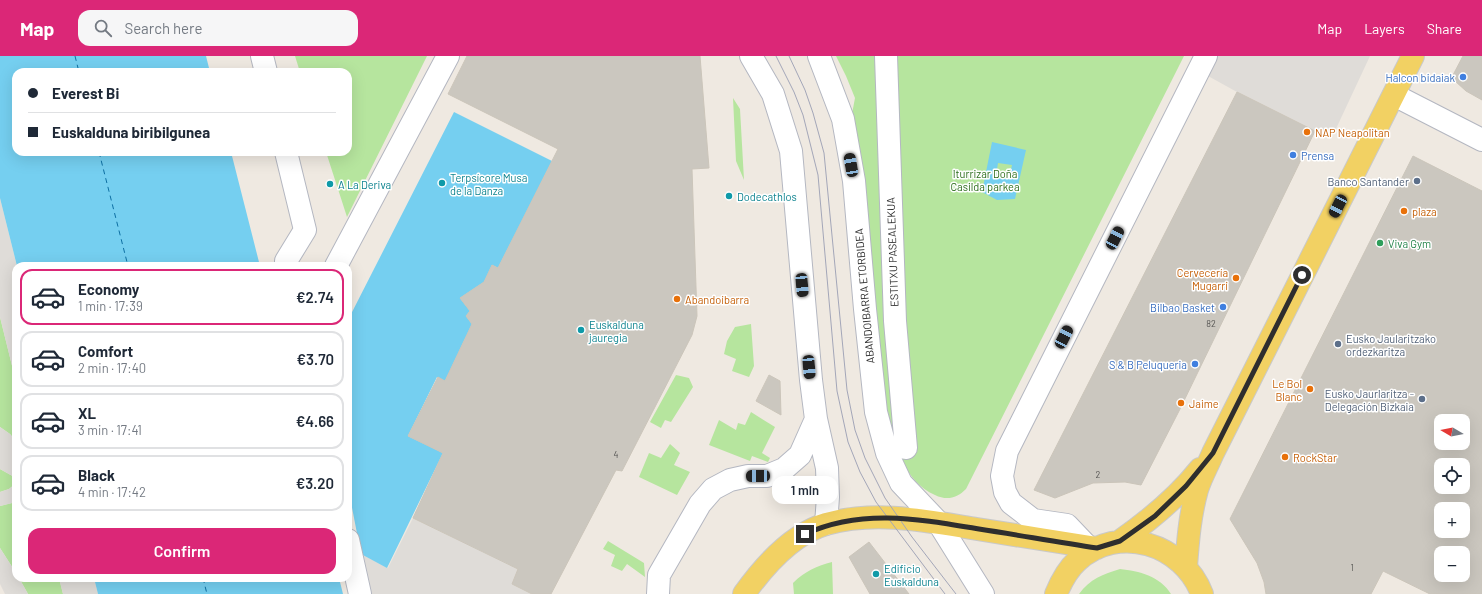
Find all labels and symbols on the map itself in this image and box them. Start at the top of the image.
place label: Halcon bidaiak [1385,71,1455,84]
marker: Halcon bidaiak [1458,72,1468,82]
place label: NAP Neapolitan [1315,126,1390,139]
marker: NAP Neapolitan [1302,127,1312,137]
place label: Prensa [1301,149,1334,162]
marker: Prensa [1288,150,1298,160]
car [843,152,859,178]
park label: Iturrizar Doña Casilda parkea [950,167,1020,193]
place label: Terpsícore Musa de la Danza [450,171,527,197]
place label: Banco Santander [1328,175,1409,188]
marker: Banco Santander [1412,176,1422,186]
place label: A La Deriva [338,178,391,191]
marker: Terpsícore Musa de la Danza [437,178,447,188]
marker: A La Deriva [325,179,335,189]
place label: Dodecathlos [737,190,797,203]
marker: Dodecathlos [724,191,734,201]
car [1327,193,1349,219]
street label: ESTITXU PASEALEKUA [884,197,900,307]
place label: plaza [1412,205,1437,218]
marker: plaza [1399,206,1409,216]
car [1104,225,1126,251]
street label: ABANDOIBARRA ETORBIDEA [852,228,876,364]
place label: Viva Gym [1388,237,1431,250]
marker: Viva Gym [1375,238,1385,248]
place label: Cervecería Mugarri [1177,266,1228,292]
route start [1293,266,1311,284]
car [795,273,809,297]
marker: Cervecería Mugarri [1231,273,1241,283]
place label: Abandoibarra [685,293,749,306]
marker: Abandoibarra [672,294,682,304]
place label: Bilbao Basket [1150,301,1215,314]
marker: Bilbao Basket [1218,302,1228,312]
place label: Euskalduna jauregia [588,318,644,344]
house number: 82 [1206,318,1216,329]
car [1053,324,1075,350]
marker: Euskalduna jauregia [576,325,586,335]
place label: Eusko Jaularitzako ordezkaritza [1346,332,1436,358]
marker: Eusko Jaularitzako ordezkaritza [1333,339,1343,349]
car [802,355,816,379]
place label: S & B Peluqueria [1109,358,1187,371]
marker: S & B Peluqueria [1190,359,1200,369]
place label: Le Bol Blanc [1272,377,1302,403]
marker: Le Bol Blanc [1305,384,1315,394]
place label: Eusko Jaurlaritza - Delegación Bizkaia [1325,387,1414,413]
marker: Eusko Jaurlaritza - Delegación Bizkaia [1417,394,1427,404]
place label: Jaime [1189,397,1219,410]
marker: Jaime [1176,398,1186,408]
north arrow [1434,414,1470,450]
house number: 4 [614,449,619,460]
place label: RockStar [1293,451,1337,464]
marker: RockStar [1280,452,1290,462]
house number: 2 [1096,469,1101,480]
car [746,470,770,482]
callout: 1 min [772,476,838,504]
route end [796,525,814,543]
place label: Edificio Euskalduna [884,562,939,588]
house number: 1 [1350,562,1354,573]
marker: Edificio Euskalduna [871,569,881,579]

